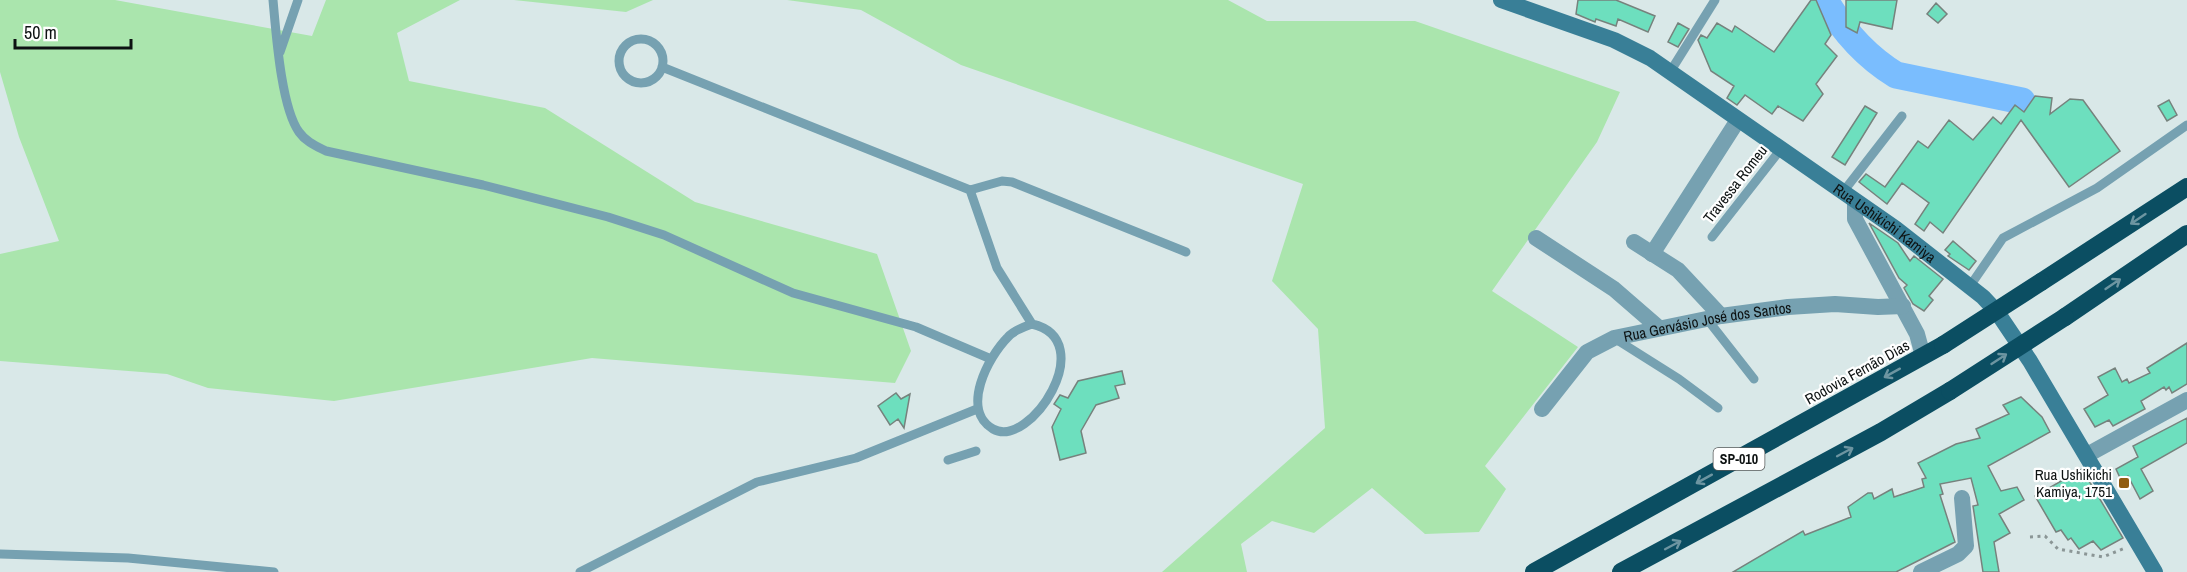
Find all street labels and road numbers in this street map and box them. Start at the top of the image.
street label: Travessa Romeu [1698,141,1772,227]
street label: Rua Ushikichi Kamiya [1829,178,1941,267]
street label: Rua Gervásio José dos Santos [1621,296,1792,346]
street label: Rodovia Fernão Dias [1801,335,1913,409]
road number: SP-010 [1714,448,1764,470]

